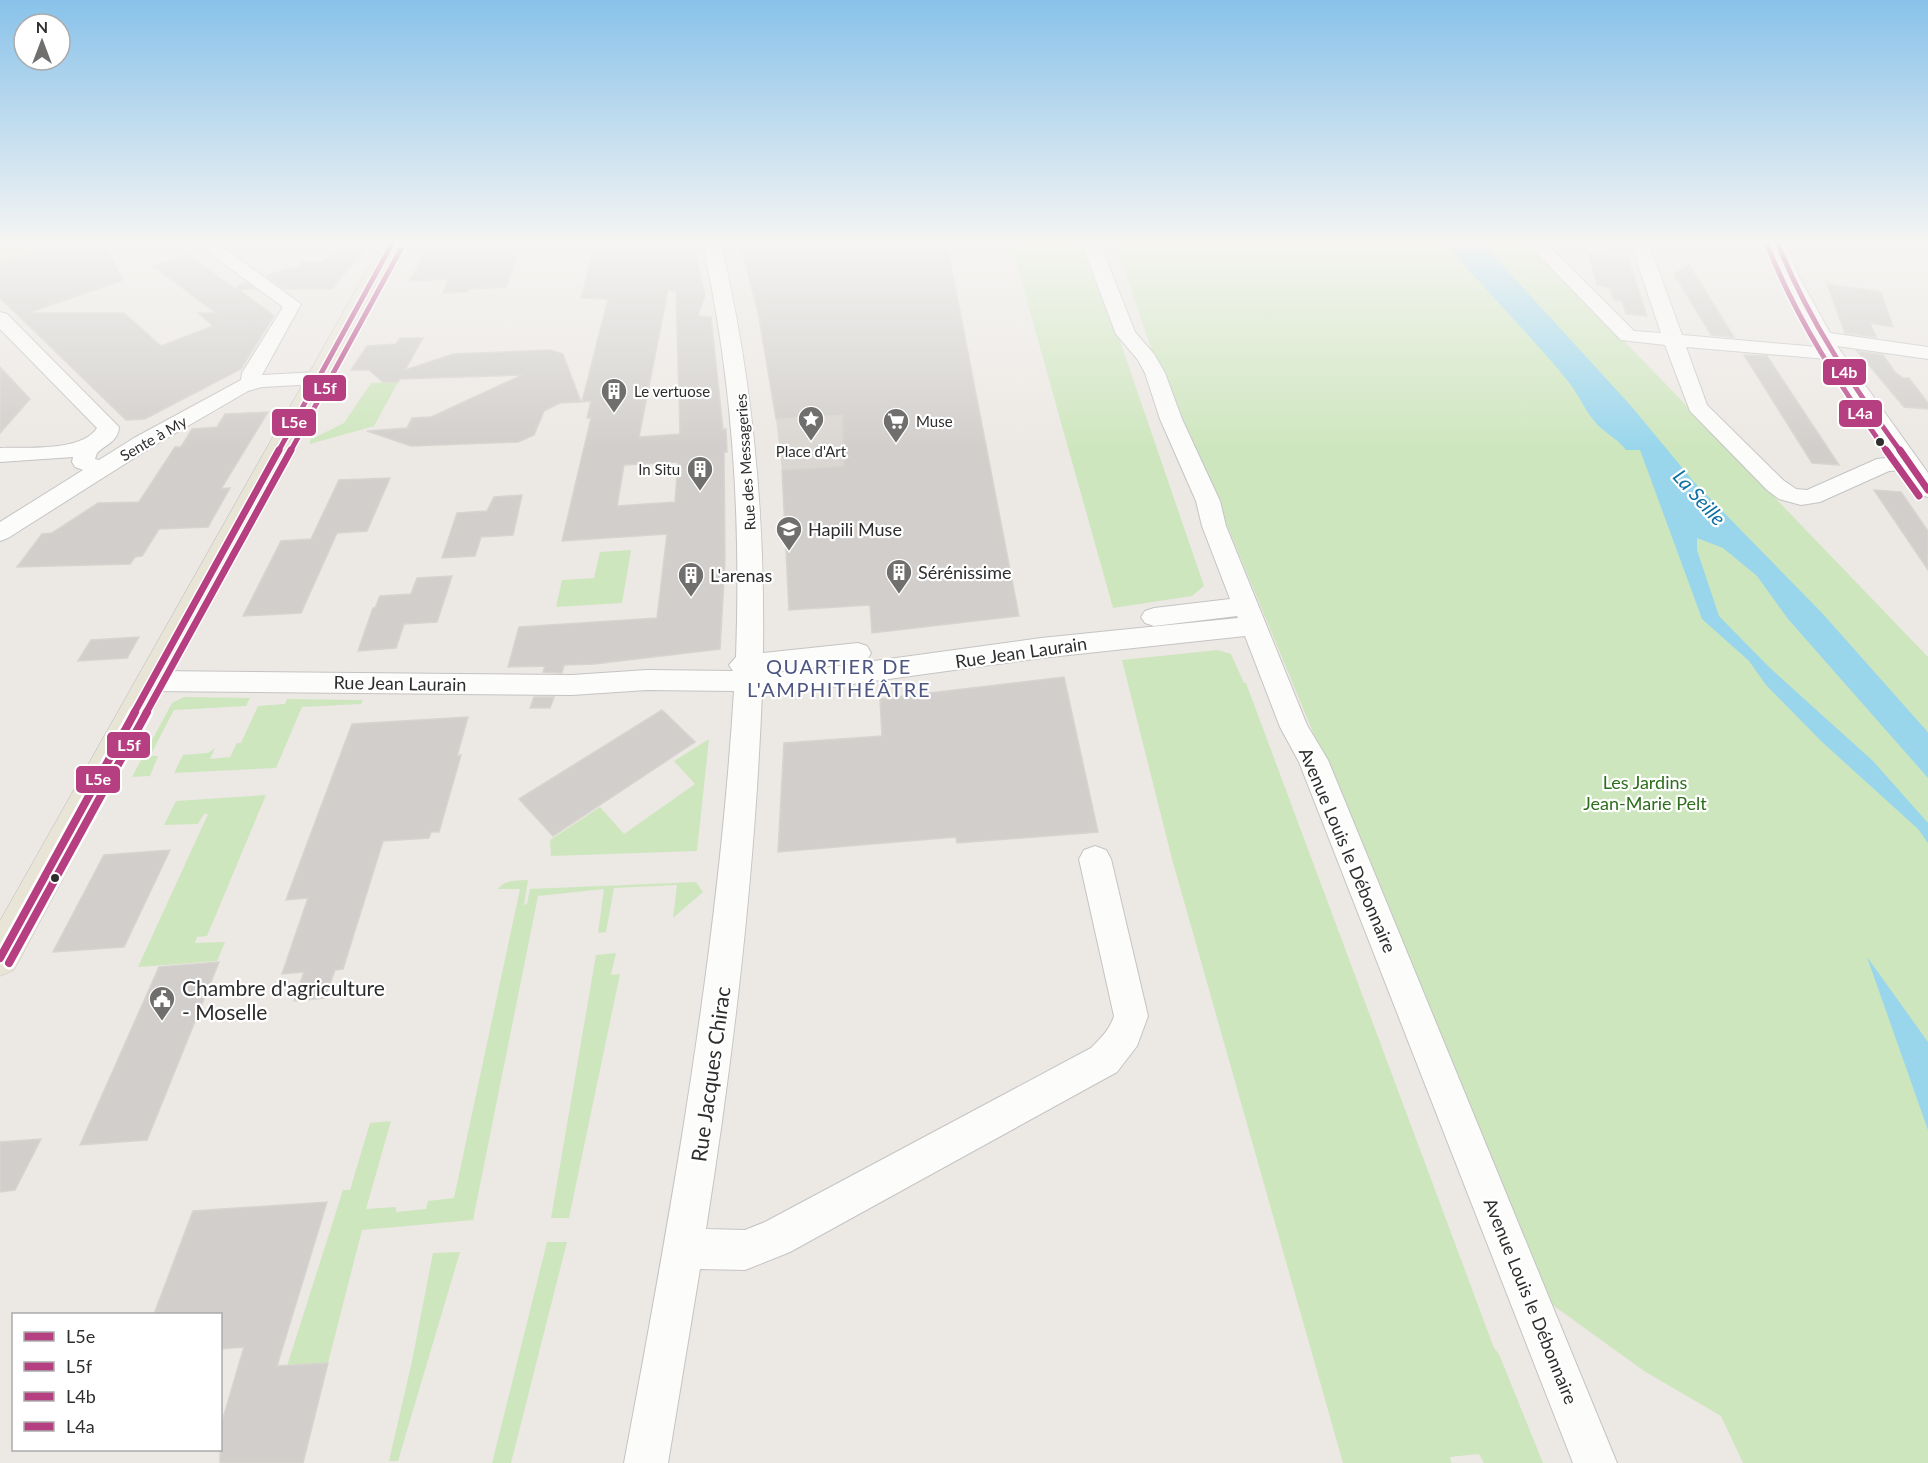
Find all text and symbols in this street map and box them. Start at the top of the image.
north arrow [12,12,72,72]
text: N [36,17,48,36]
line badge: L4b [1822,358,1867,386]
text: L4b [1831,362,1857,381]
line badge: L5f [302,374,347,402]
building icon: Le vertuose [599,376,629,414]
text: L5f [313,378,337,397]
place label: Le vertuose [634,382,710,400]
street label: Rue des Messageries [731,393,759,531]
line badge: L4a [1838,399,1883,428]
text: L4a [1847,403,1873,422]
place icon: Place d'Art [796,404,826,442]
supermarket icon: Muse [881,406,911,444]
line badge: L5e [271,408,317,437]
street label: Sente à My [116,412,190,464]
text: L5e [281,412,308,431]
place label: Muse [916,412,953,430]
unlabelled marker [1874,436,1886,448]
place label: Place d'Art [776,442,847,460]
building icon: In Situ [685,454,715,492]
place label: In Situ [638,460,680,478]
water label: La Seille [1669,464,1731,530]
school or university icon: Hapili Muse [774,514,804,552]
place label: Hapili Muse [808,518,902,540]
building icon: Sérénissime [884,557,914,595]
building icon: L'arenas [676,560,706,598]
place label: Sérénissime [918,561,1011,583]
place label: L'arenas [710,564,773,586]
street label: Rue Jean Laurain [954,632,1088,672]
district label: QUARTIER DE L'AMPHITHÉÂTRE [747,654,931,701]
street label: Rue Jean Laurain [333,671,467,695]
line badge: L5f [106,731,151,759]
text: L5f [117,735,141,754]
street label: Avenue Louis le Débonnaire [1295,744,1401,956]
line badge: L5e [75,765,121,794]
text: L5e [85,769,112,788]
park label: Les Jardins Jean-Marie Pelt [1583,771,1707,814]
unlabelled marker [49,872,61,884]
place label: Chambre d'agriculture - Moselle [182,975,385,1024]
public building icon: Chambre d'agriculture - Moselle [147,984,177,1022]
street label: Rue Jacques Chirac [685,985,735,1163]
street label: Avenue Louis le Débonnaire [1479,1195,1583,1407]
legend [12,1313,222,1451]
text: L5e [66,1325,95,1347]
text: L5f [66,1355,93,1377]
text: L4b [66,1385,96,1407]
text: L4a [66,1415,95,1437]

